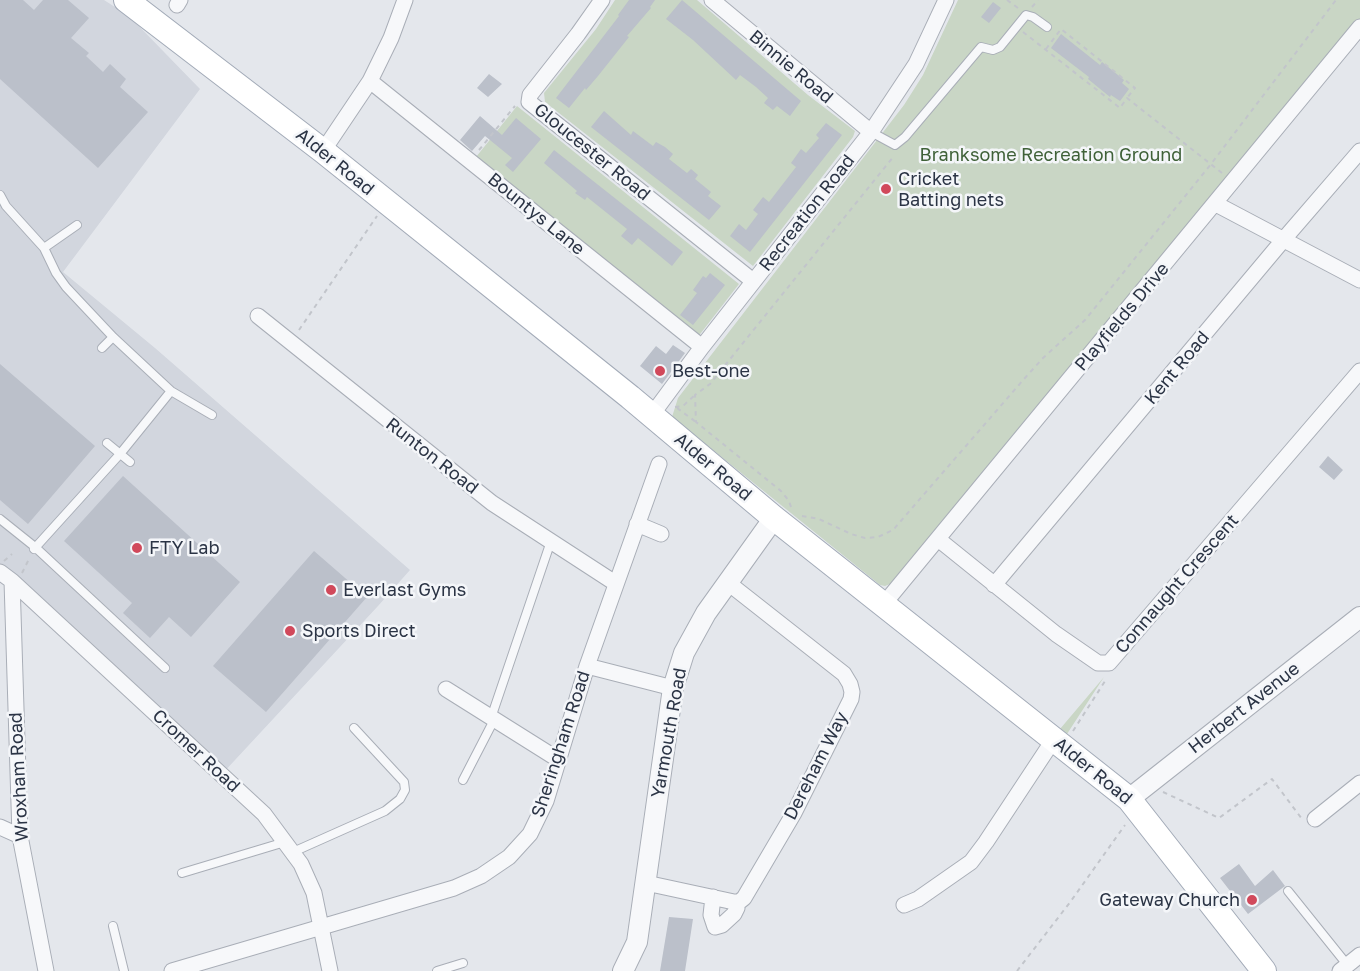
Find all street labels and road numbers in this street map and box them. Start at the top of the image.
street label: Binnie Road [745,26,837,108]
street label: Gloucester Road [530,99,654,205]
street label: Alder Road [292,124,378,200]
street label: Recreation Road [755,150,859,276]
street label: Bountys Lane [483,168,589,260]
street label: Playfields Drive [1070,258,1174,376]
street label: Kent Road [1140,327,1214,409]
street label: Runton Road [381,413,483,499]
street label: Alder Road [670,428,756,506]
street label: Connaught Crescent [1111,510,1243,658]
street label: Herbert Avenue [1184,658,1304,758]
street label: Yarmouth Road [647,666,691,800]
street label: Sheringham Road [527,668,595,820]
street label: Cromer Road [148,705,244,797]
street label: Dereham Way [779,708,853,824]
street label: Wroxham Road [5,712,33,842]
street label: Alder Road [1050,733,1136,809]

